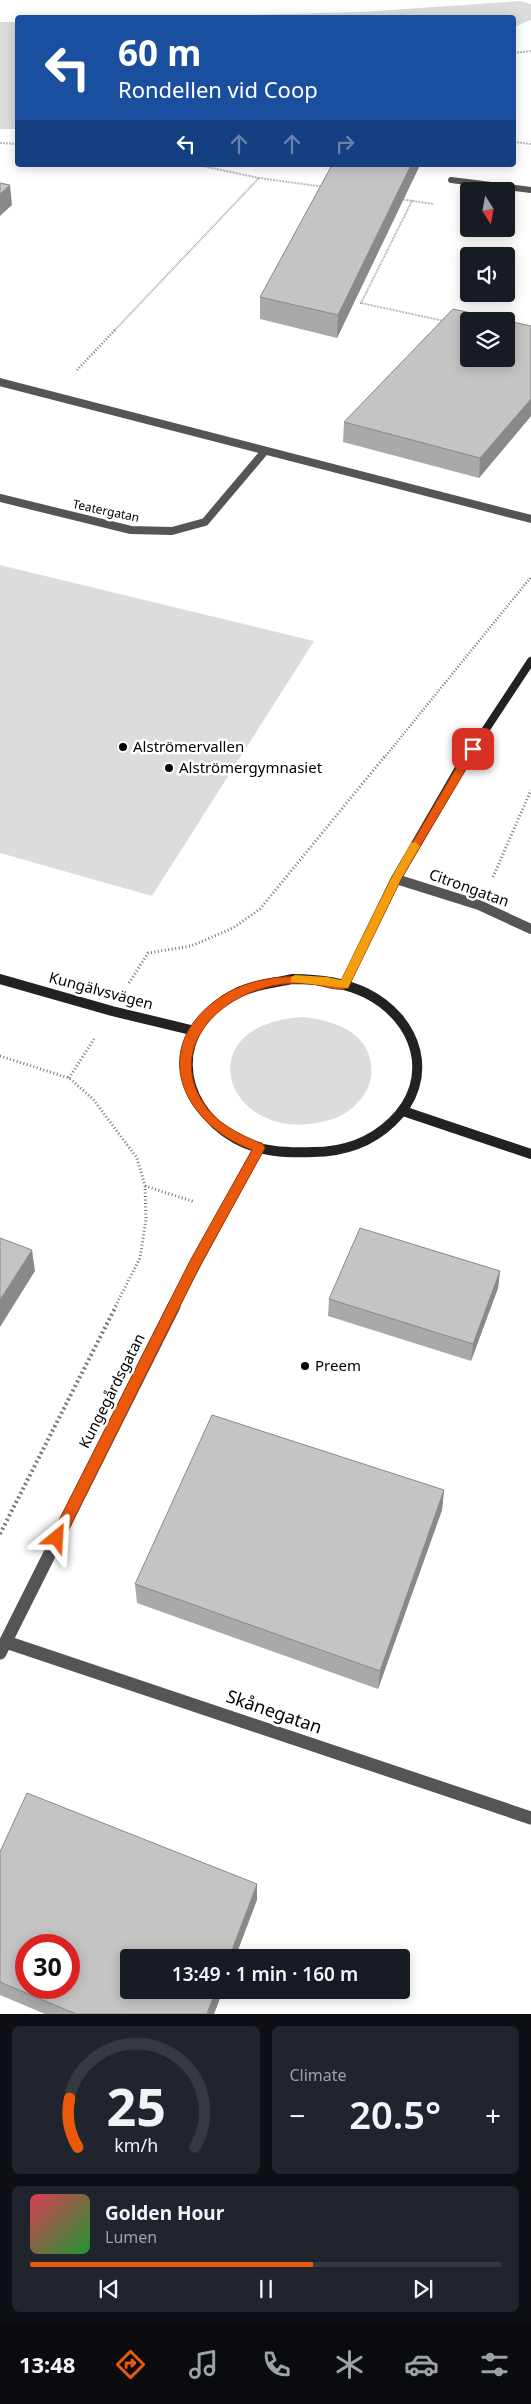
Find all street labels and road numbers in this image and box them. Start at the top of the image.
street label: Teatergatan [71,495,141,526]
street label: Citrongatan [427,863,512,911]
street label: Kungälvsvägen [47,967,156,1014]
street label: Kungegårdsgatan [74,1330,149,1451]
street label: Skånegatan [223,1683,325,1739]

